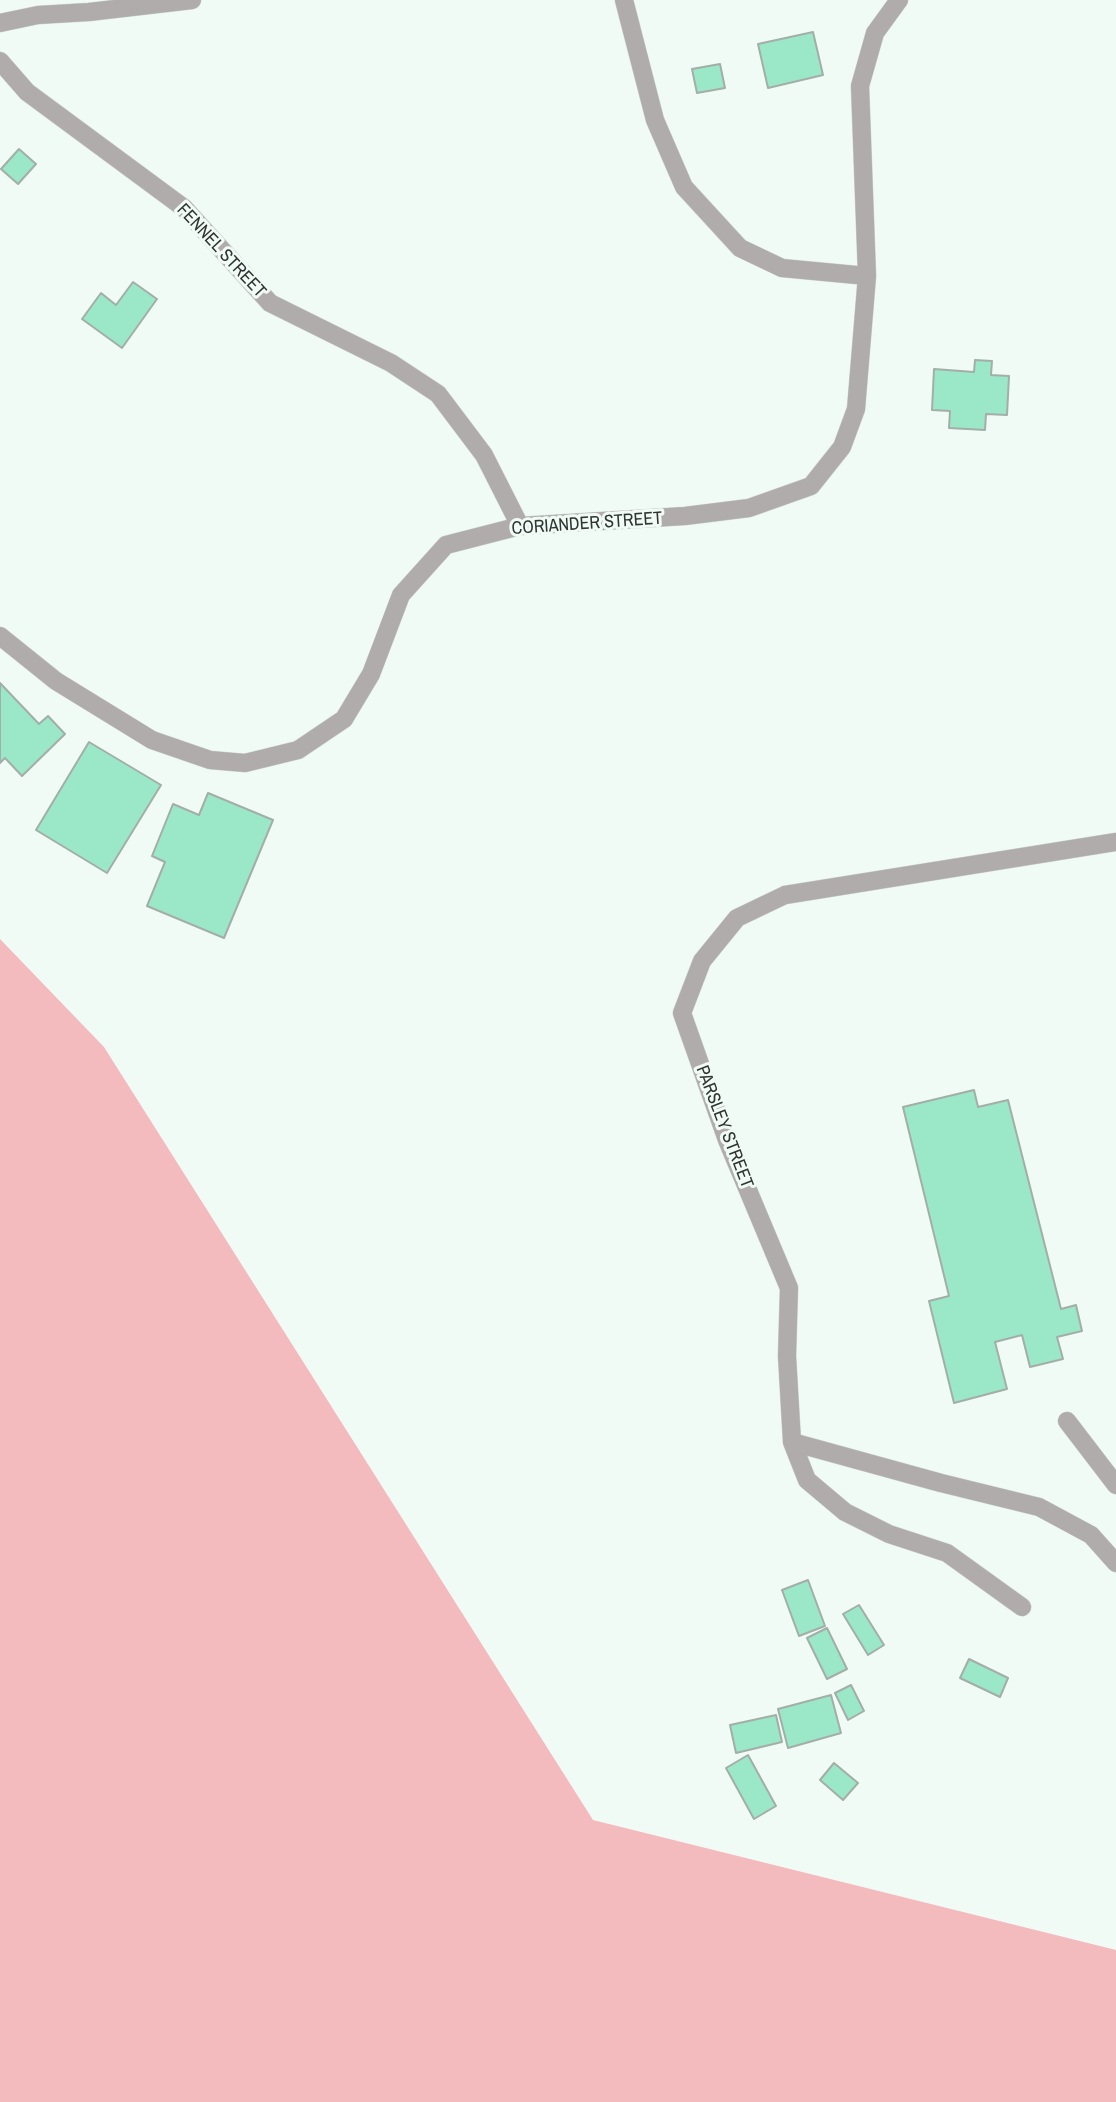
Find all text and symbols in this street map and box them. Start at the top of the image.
street label: FENNEL STREET [172,200,270,302]
street label: CORIANDER STREET [511,508,663,540]
street label: PARSLEY STREET [691,1063,757,1191]

